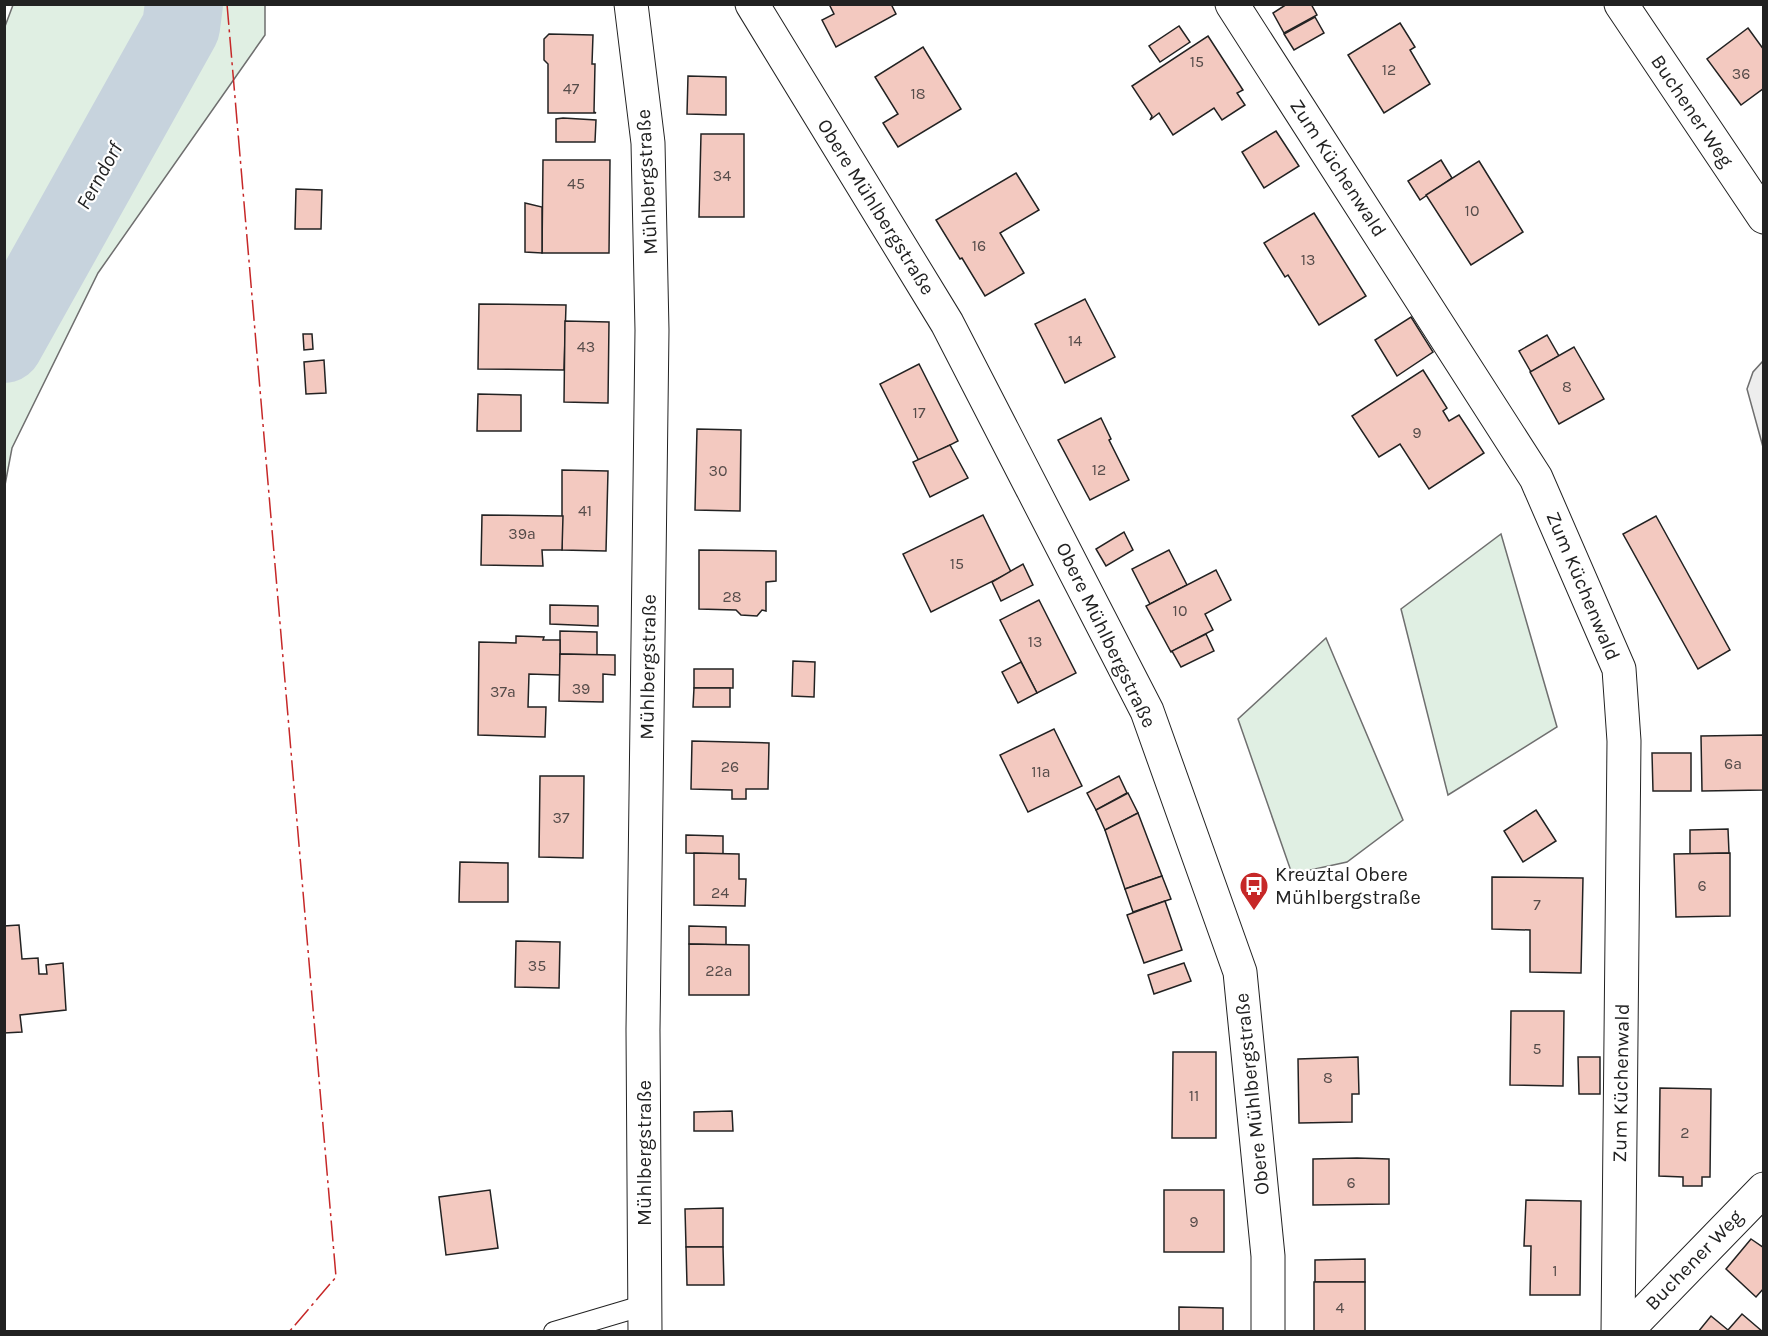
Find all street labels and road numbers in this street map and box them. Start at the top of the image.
street label: Buchener Weg [1646,51,1738,171]
street label: Zum Küchenwald [1285,95,1391,241]
street label: Mühlbergstraße [632,109,662,255]
street label: Obere Mühlbergstraße [812,115,940,299]
street label: Zum Küchenwald [1541,508,1625,664]
street label: Obere Mühlbergstraße [1051,539,1161,731]
street label: Mühlbergstraße [635,594,661,740]
street label: Obere Mühlbergstraße [1230,992,1274,1196]
street label: Zum Küchenwald [1608,1003,1634,1163]
street label: Mühlbergstraße [633,1080,656,1226]
street label: Buchener Weg [1640,1205,1748,1315]

